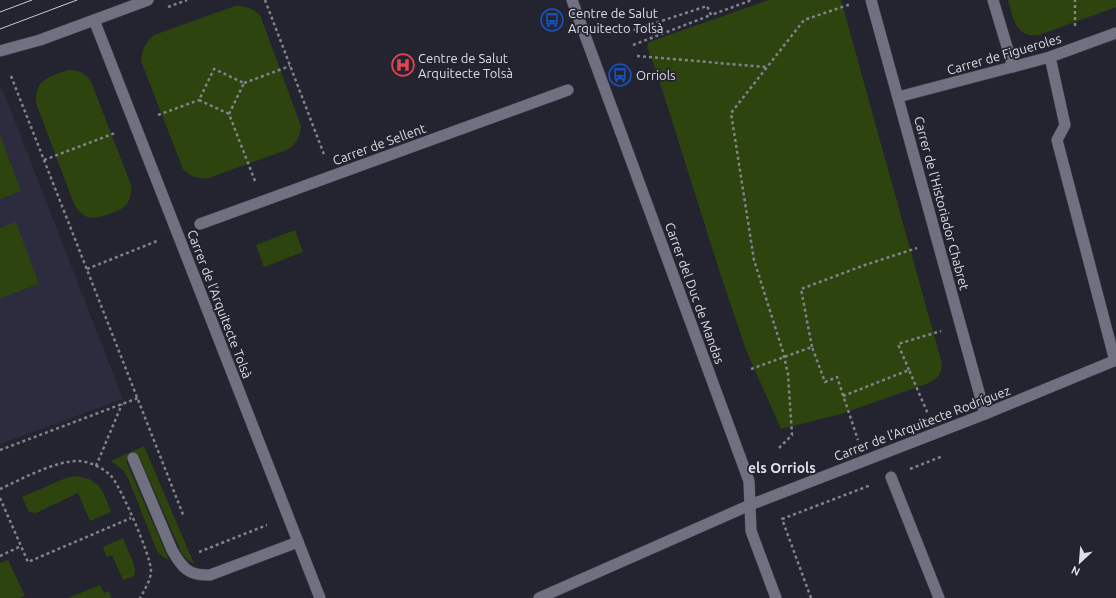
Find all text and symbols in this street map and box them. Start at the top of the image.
place label: Centre de Salut Arquitecto Tolsà [568,6,663,35]
bus stop icon: Centre de Salut Arquitecto Tolsà [539,7,565,33]
street label: Carrer de Figueroles [945,31,1063,77]
place label: Centre de Salut Arquitecte Tolsà [418,51,513,80]
hospital icon: Centre de Salut Arquitecte Tolsà [390,52,416,78]
bus stop icon: Orriols [607,62,633,88]
place label: Orriols [636,68,676,82]
street label: Carrer de l'Historiador Chabret [912,115,972,291]
street label: Carrer de Sellent [331,121,427,167]
street label: Carrer del Duc de Mandas [663,220,727,366]
street label: Carrer de l'Arquitecte Tolsà [185,228,255,380]
street label: Carrer de l'Arquitecte Rodríguez [832,383,1012,463]
district label: els Orriols [748,460,816,476]
north arrow [1060,542,1100,582]
text: N [1069,564,1082,578]

